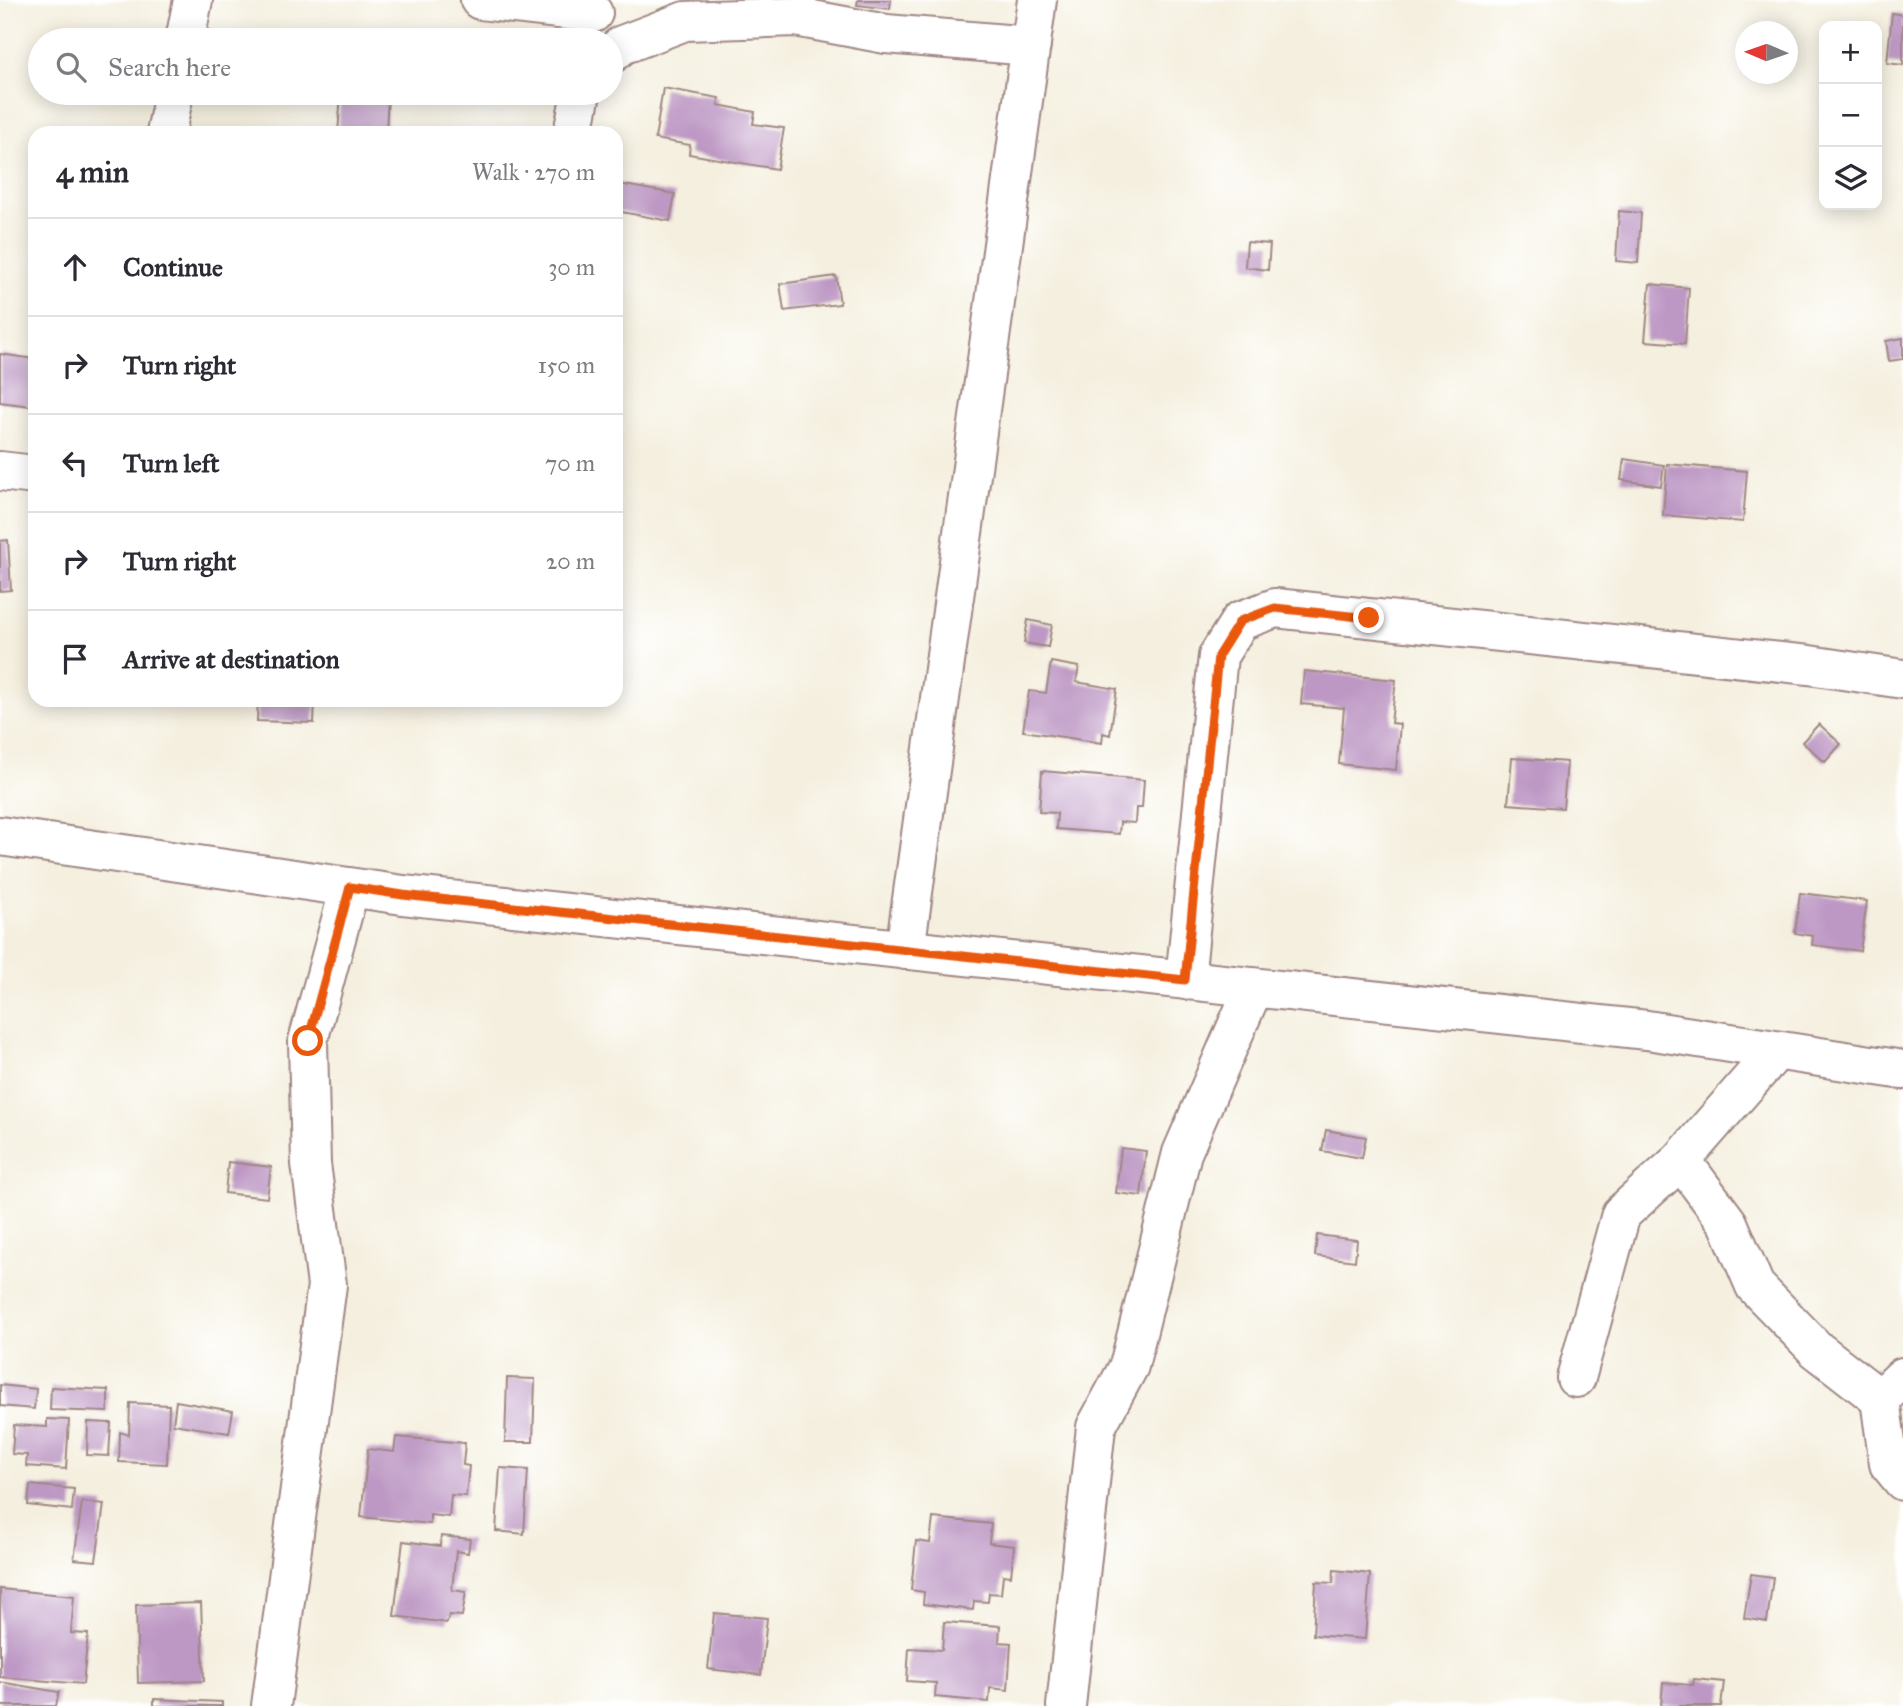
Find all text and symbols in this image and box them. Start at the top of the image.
north arrow [1735,21,1798,84]
map controls [1819,21,1882,210]
button: + [1819,21,1882,84]
search box [28,28,623,105]
icon: search [52,48,90,86]
text: Search here [108,51,231,83]
button: − [1819,84,1882,147]
button: layers [1819,147,1882,210]
text: 4 min [56,154,129,190]
text: Walk · 270 m [472,158,595,186]
icon: ahead [56,248,94,286]
text: Continue [123,251,223,283]
text: 30 m [548,253,595,281]
icon: right [56,346,94,384]
text: Turn right [123,349,236,381]
text: 150 m [538,351,595,379]
icon: left [56,444,94,482]
text: Turn left [123,447,219,479]
text: 70 m [545,449,595,477]
icon: right [56,542,94,580]
text: Turn right [123,545,236,577]
text: 20 m [546,547,595,575]
route end [1353,602,1384,633]
icon: arrive [56,640,94,678]
text: Arrive at destination [123,643,340,675]
route start [292,1025,323,1056]

